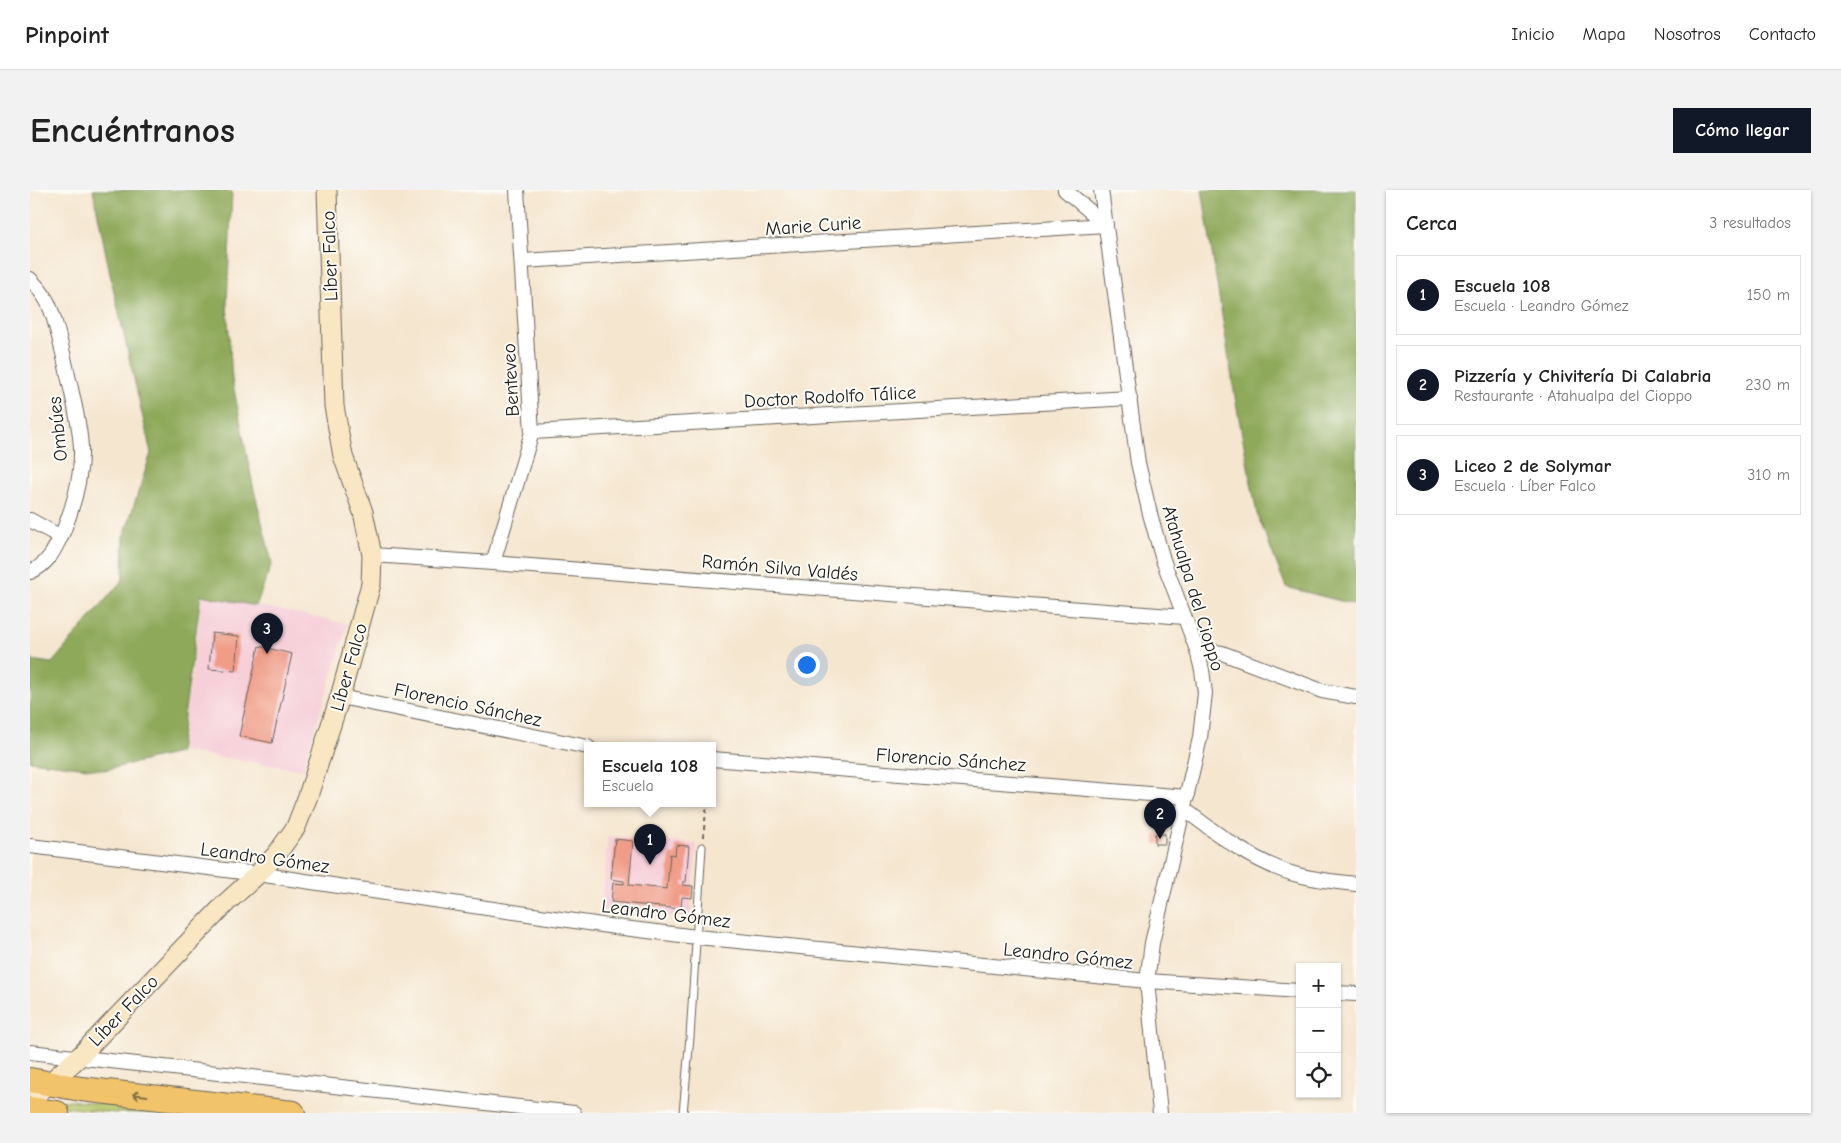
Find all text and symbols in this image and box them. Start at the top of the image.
text: Pinpoint [25,21,109,49]
text: Inicio [1511,24,1555,45]
text: Mapa [1583,24,1626,45]
text: Nosotros [1654,24,1721,45]
text: Contacto [1749,24,1816,45]
button: Cómo llegar [1673,108,1811,153]
text: Encuéntranos [30,110,235,151]
street label: Líber Falco [317,210,343,302]
text: Cerca [1406,211,1457,235]
street label: Marie Curie [764,212,862,240]
text: 3 resultados [1709,214,1791,232]
text: Escuela 108 [1454,275,1550,297]
text: 1 [1420,286,1426,304]
text: 150 m [1747,286,1790,304]
text: Escuela · Leandro Gómez [1454,297,1629,315]
street label: Benteveo [498,343,524,417]
text: Pizzería y Chivitería Di Calabria [1454,365,1712,387]
text: 2 [1419,376,1427,394]
text: 230 m [1745,376,1790,394]
street label: Doctor Rodolfo Tálice [743,381,917,412]
text: Restaurante · Atahualpa del Cioppo [1454,387,1692,405]
street label: Ombúes [44,395,72,462]
text: Liceo 2 de Solymar [1454,455,1611,477]
text: 3 [1419,466,1427,484]
text: 310 m [1747,466,1790,484]
text: Escuela · Líber Falco [1454,477,1596,495]
street label: Atahualpa del Cioppo [1157,503,1229,674]
street label: Ramón Silva Valdés [701,550,859,586]
pin: 3 [251,613,283,654]
street label: Líber Falco [326,621,372,714]
your location [794,652,820,678]
street label: Florencio Sánchez [392,679,544,731]
popup [584,742,716,807]
street label: Florencio Sánchez [875,744,1027,776]
text: Escuela 108 [602,755,698,777]
text: Escuela [602,777,654,795]
pin: 2 [1144,798,1176,839]
pin: 1 [634,824,666,865]
street label: Leandro Gómez [199,838,331,878]
street label: Leandro Gómez [600,895,732,933]
street label: Leandro Gómez [1002,938,1134,974]
map controls [1296,963,1341,1098]
button: + [1296,963,1341,1008]
street label: Líber Falco [84,971,163,1051]
button: − [1296,1008,1341,1053]
button: locate [1296,1053,1341,1098]
one-way arrow [133,1090,149,1100]

